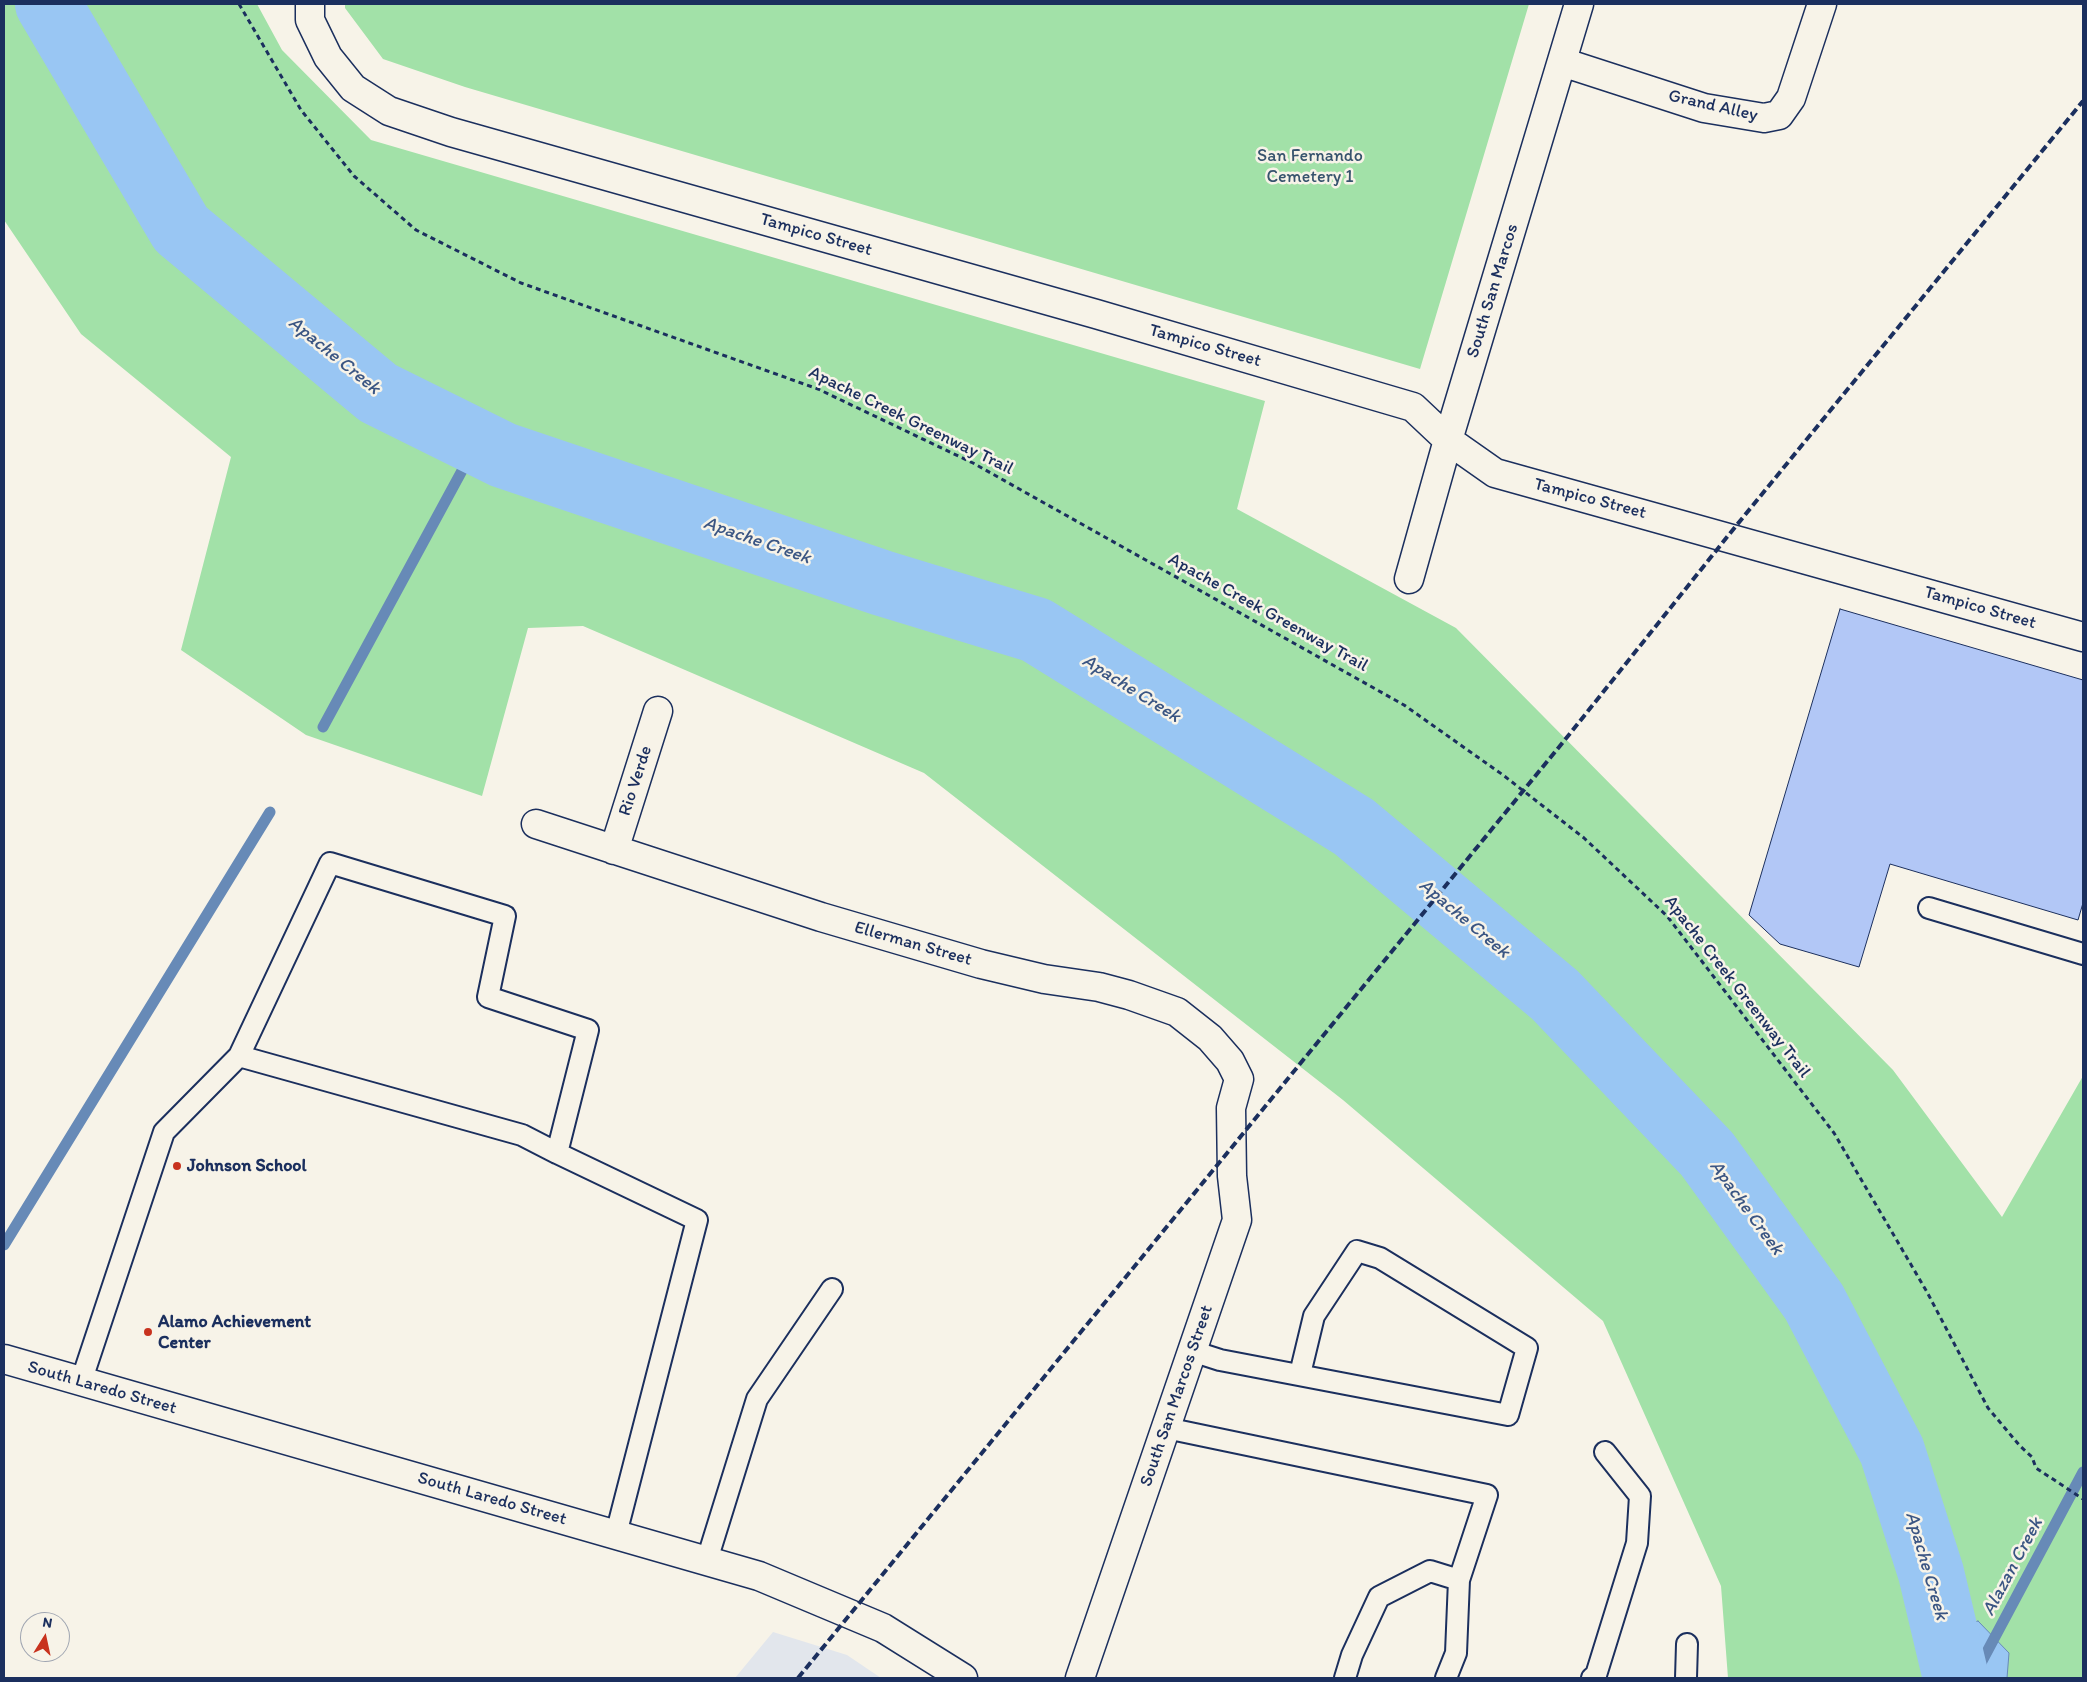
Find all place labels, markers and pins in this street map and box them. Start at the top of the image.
place label: Johnson School [187,1155,307,1177]
marker: Johnson School [171,1160,183,1172]
place label: Alamo Achievement Center [158,1311,311,1354]
marker: Alamo Achievement Center [142,1326,154,1338]

